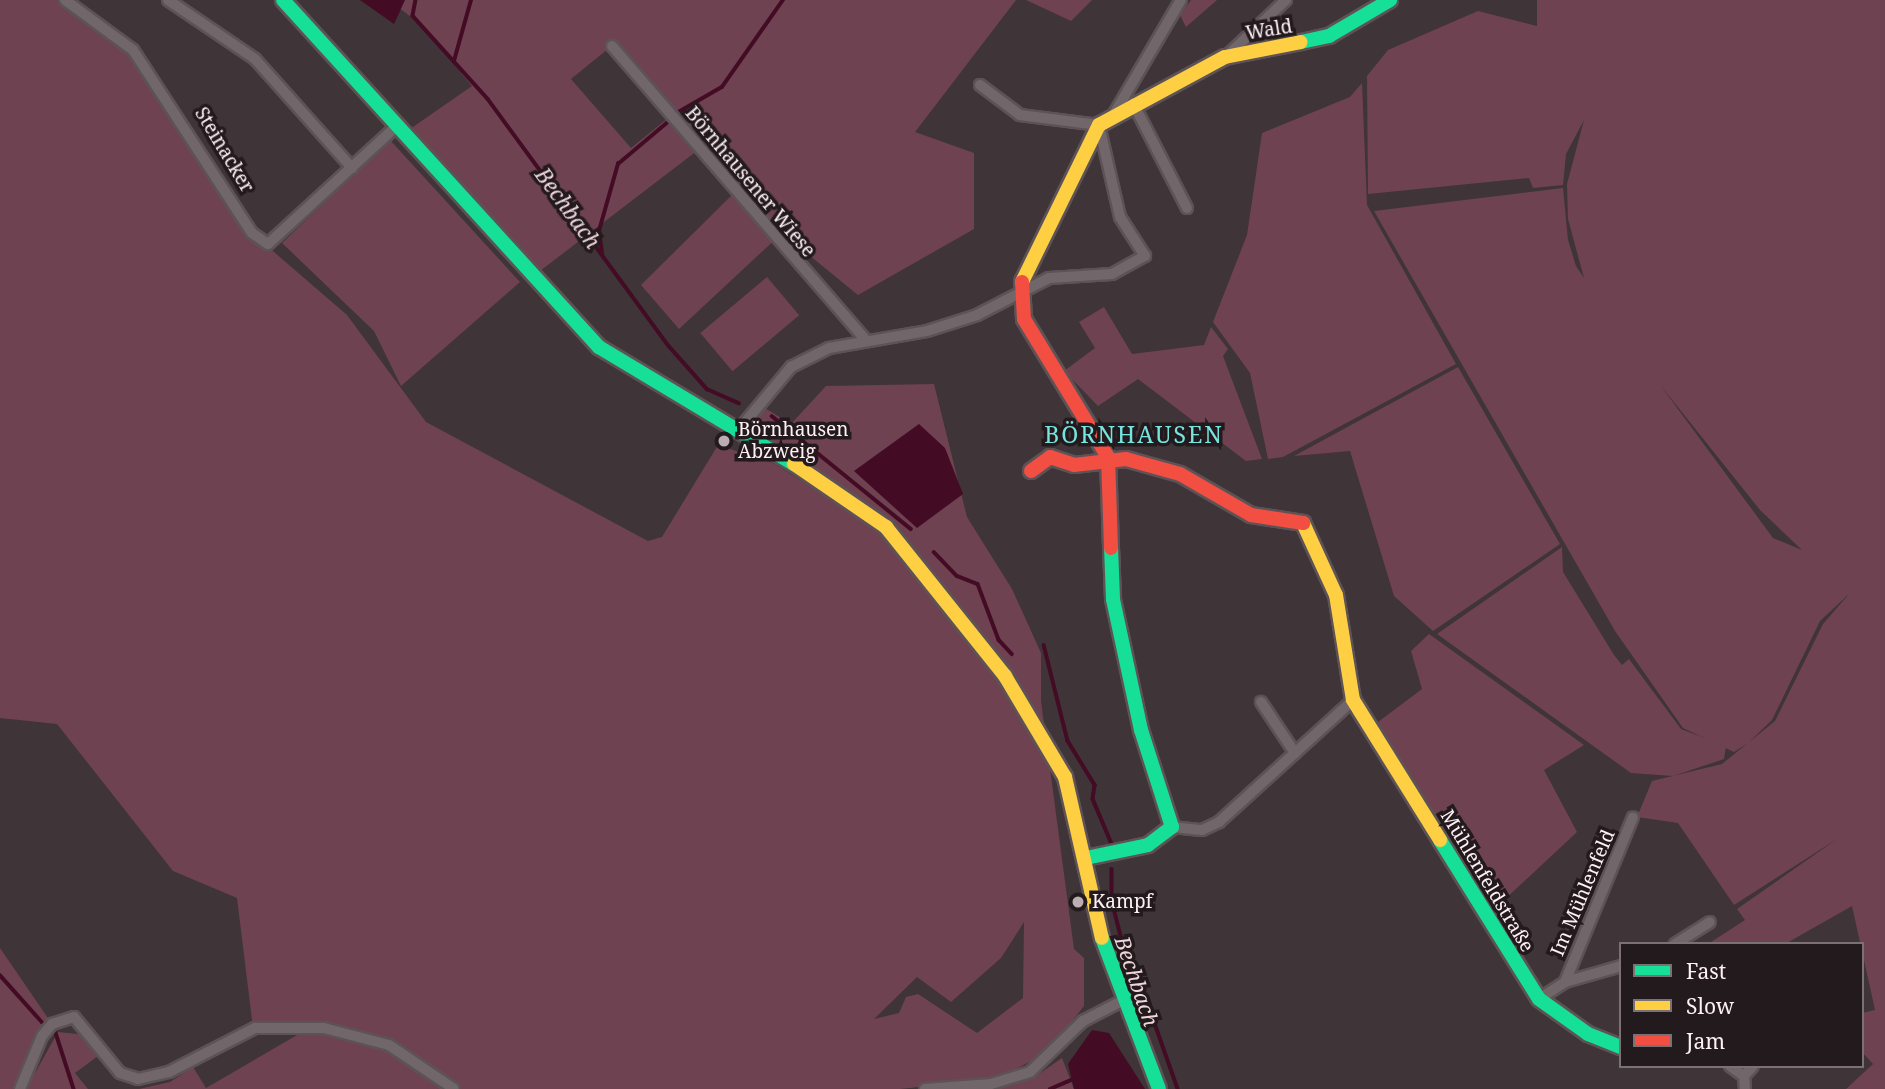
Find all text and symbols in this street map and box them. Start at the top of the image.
street label: Wald [1244,15,1294,45]
street label: Börnhausener Wiese [680,102,820,262]
street label: Steinacker [190,103,258,197]
water label: Bechbach [530,163,606,253]
place label: Börnhausen Abzweig [738,419,848,463]
district label: BÖRNHAUSEN [1045,420,1223,448]
marker: Börnhausen Abzweig [716,433,732,449]
street label: Mühlenfeldstraße [1436,806,1538,956]
street label: Im Mühlenfeld [1546,826,1620,960]
place label: Kampf [1092,891,1153,913]
marker: Kampf [1070,894,1086,910]
water label: Bechbach [1110,933,1164,1029]
legend [1619,942,1864,1068]
text: Fast [1686,957,1726,985]
text: Slow [1686,992,1734,1020]
text: Jam [1686,1027,1725,1055]

